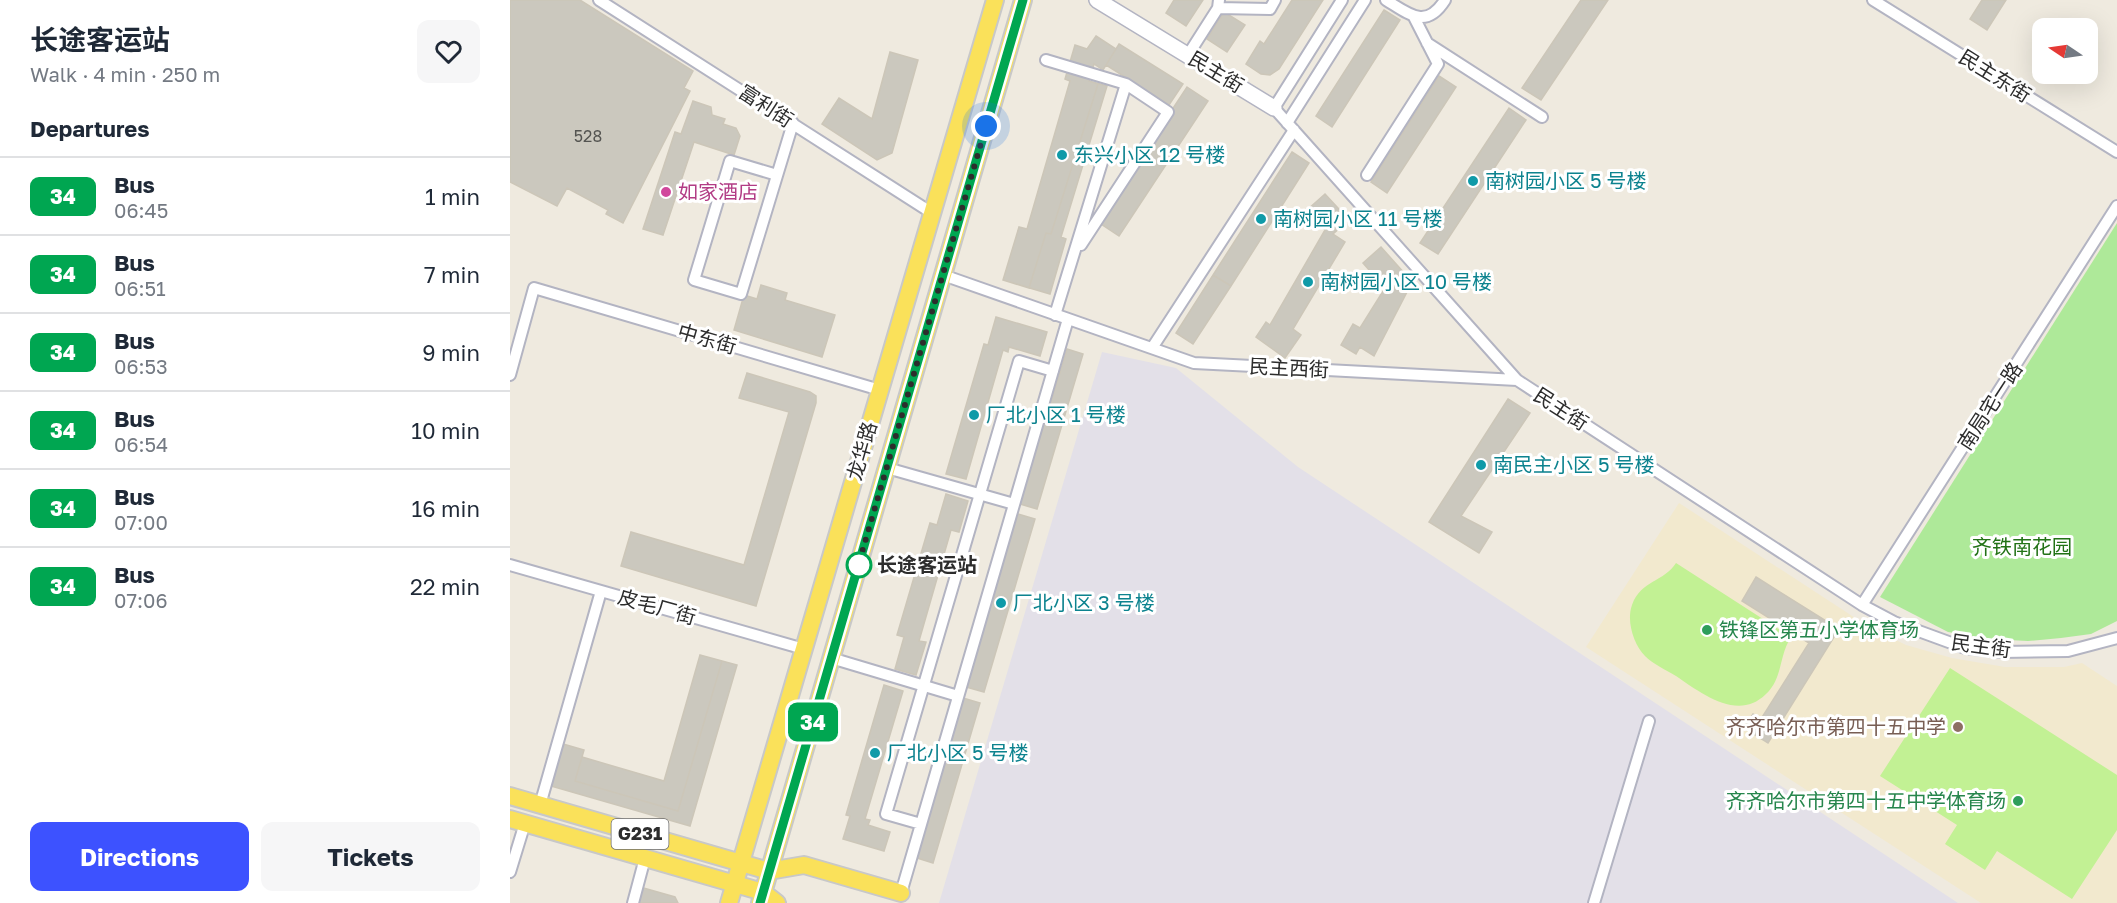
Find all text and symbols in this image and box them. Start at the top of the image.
north arrow [2032,18,2098,84]
map controls [2032,18,2098,84]
button: heart [417,20,480,83]
text: 长途客运站 [30,23,170,56]
street label: 民主东街 [1955,44,2036,107]
street label: 民主街 [1185,45,1248,97]
text: Walk · 4 min · 250 m [30,62,220,86]
street label: 富利街 [735,79,798,132]
your location [971,111,1001,141]
text: Departures [30,115,149,142]
house number: 528 [574,126,602,146]
place label: 东兴小区 12 号楼 [1074,142,1225,166]
marker: 东兴小区 12 号楼 [1055,148,1069,162]
place label: 南树园小区 5 号楼 [1485,168,1647,192]
text: Bus [114,171,155,198]
marker: 南树园小区 5 号楼 [1466,174,1480,188]
place label: 如家酒店 [678,179,758,203]
text: 34 [50,183,76,209]
text: 1 min [425,183,480,210]
marker: 如家酒店 [659,185,673,199]
text: 06:45 [114,198,168,222]
place label: 南树园小区 11 号楼 [1273,206,1442,230]
marker: 南树园小区 11 号楼 [1254,212,1268,226]
text: Bus [114,249,155,276]
text: 34 [50,261,76,287]
text: 7 min [424,261,480,288]
place label: 南树园小区 10 号楼 [1320,269,1492,293]
marker: 南树园小区 10 号楼 [1301,275,1315,289]
text: 06:51 [114,276,166,300]
street label: 中东街 [675,318,739,358]
text: Bus [114,327,155,354]
text: 34 [50,339,76,365]
text: 9 min [422,339,480,366]
street label: 民主西街 [1248,353,1330,381]
text: 06:53 [114,354,168,378]
street label: 南局宅一路 [1952,357,2026,454]
street label: 民主街 [1530,382,1593,435]
place label: 厂北小区 1 号楼 [986,402,1126,426]
text: Bus [114,405,155,432]
marker: 厂北小区 1 号楼 [967,408,981,422]
text: 34 [50,417,76,443]
text: 10 min [411,417,480,444]
street label: 龙华路 [841,419,881,483]
text: 06:54 [114,432,168,456]
place label: 南民主小区 5 号楼 [1493,452,1655,476]
marker: 南民主小区 5 号楼 [1474,458,1488,472]
text: Bus [114,483,155,510]
text: 34 [50,495,76,521]
text: 16 min [412,495,480,522]
text: 07:00 [114,510,168,534]
park label: 齐铁南花园 [1972,534,2072,558]
marker: 长途客运站 [846,552,872,578]
place label: 长途客运站 [877,552,977,576]
text: Bus [114,561,155,588]
text: 34 [50,573,76,599]
text: 22 min [410,573,480,600]
street label: 皮毛厂街 [616,583,699,629]
text: 07:06 [114,588,168,612]
place label: 厂北小区 3 号楼 [1013,590,1155,614]
marker: 厂北小区 3 号楼 [994,596,1008,610]
place label: 铁锋区第五小学体育场 [1719,617,1919,641]
marker: 铁锋区第五小学体育场 [1700,623,1714,637]
street label: 民主街 [1950,629,2013,661]
line badge: 34 [786,702,840,742]
text: 34 [800,709,826,735]
place label: 齐齐哈尔市第四十五中学 [1726,714,1946,738]
marker: 齐齐哈尔市第四十五中学 [1951,720,1965,734]
place label: 厂北小区 5 号楼 [887,740,1029,764]
marker: 厂北小区 5 号楼 [868,746,882,760]
place label: 齐齐哈尔市第四十五中学体育场 [1726,788,2006,812]
marker: 齐齐哈尔市第四十五中学体育场 [2011,794,2025,808]
road number: G231 [612,819,668,849]
button: Directions [30,822,249,891]
button: Tickets [261,822,480,891]

